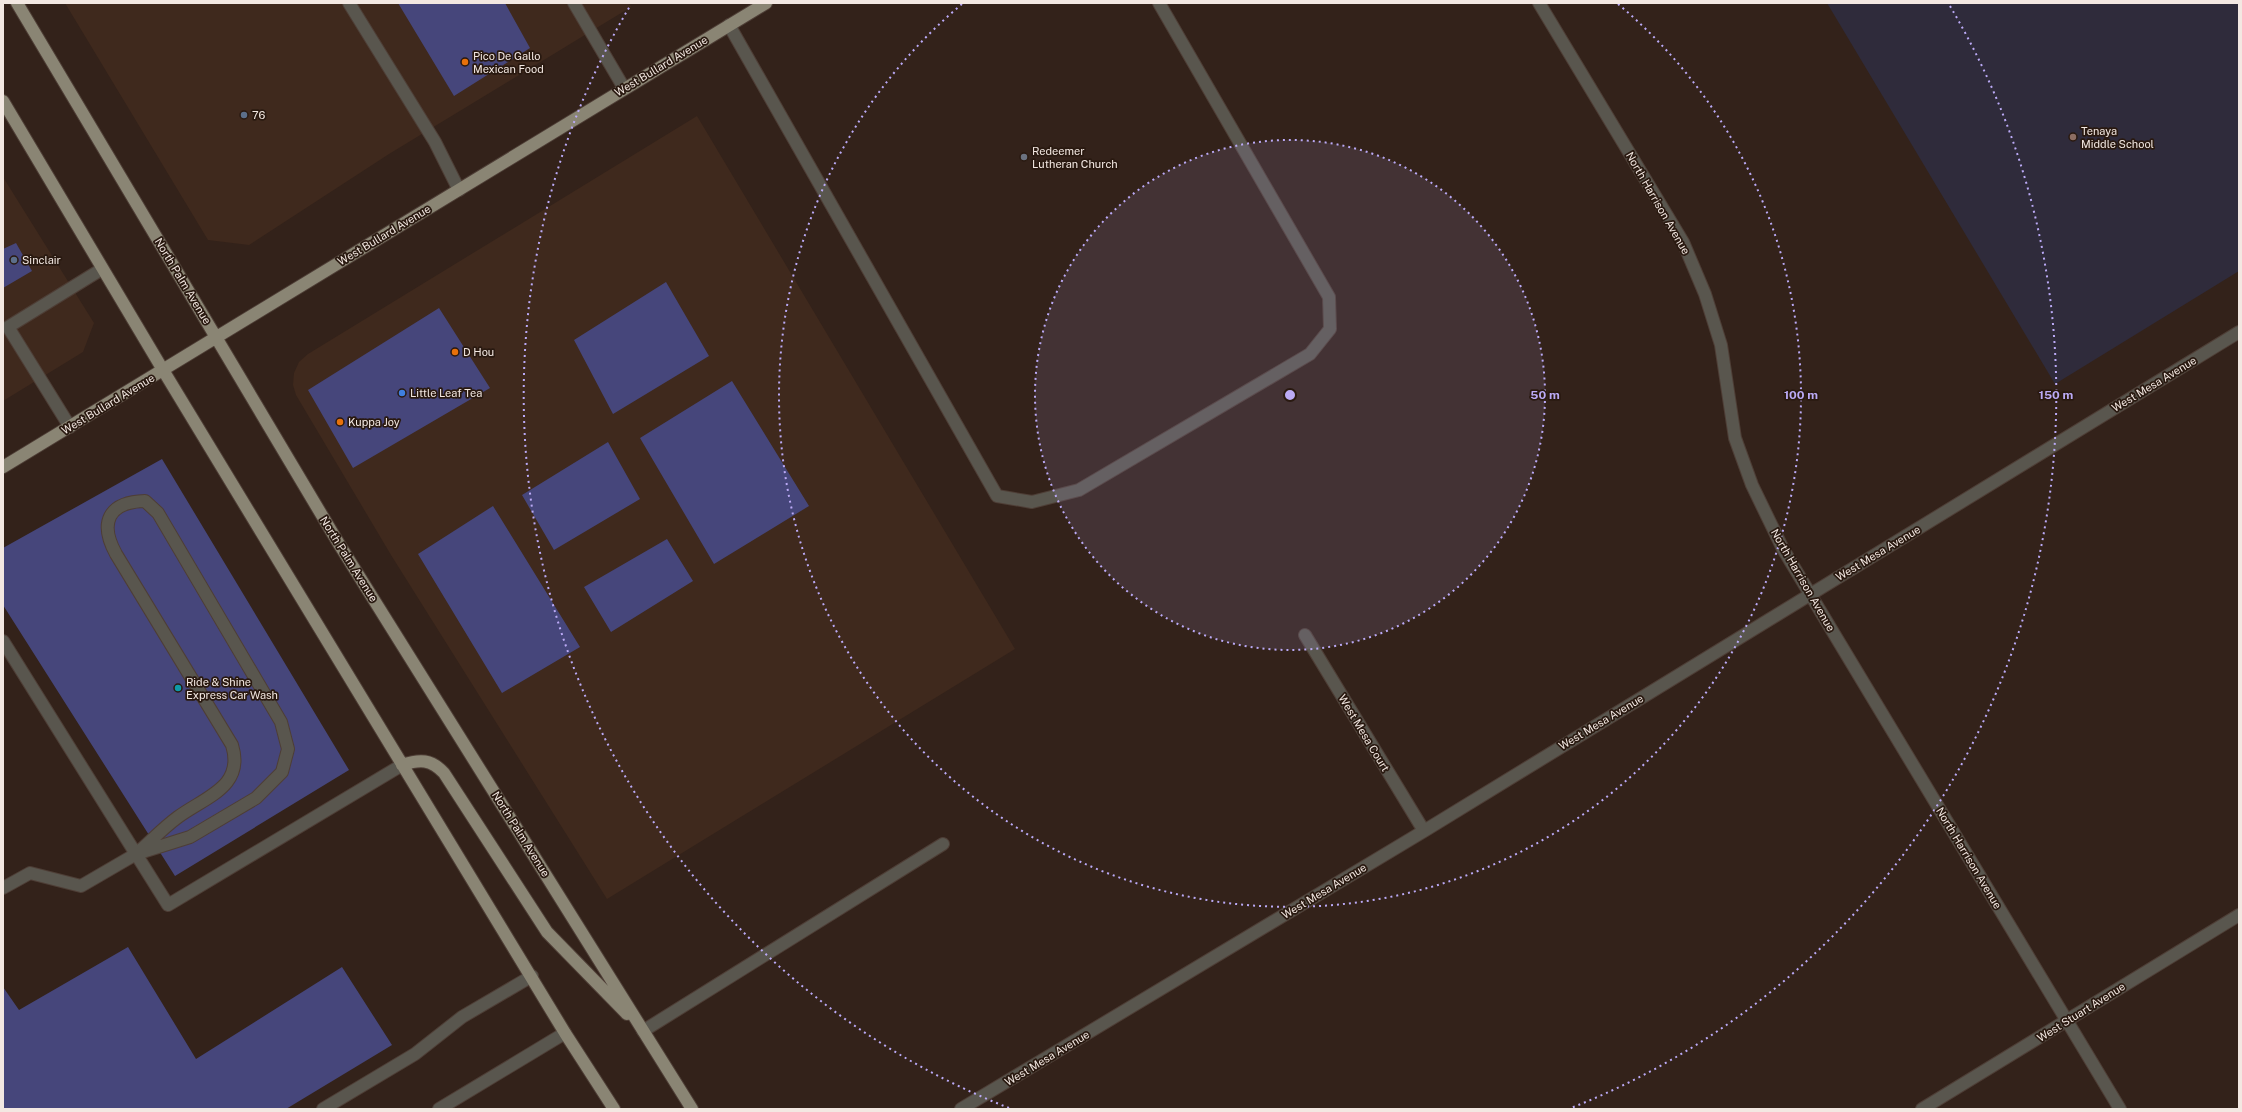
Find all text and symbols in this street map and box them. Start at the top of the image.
street label: West Bullard Avenue [612,34,710,98]
place label: Pico De Gallo Mexican Food [473,50,544,75]
marker: Pico De Gallo Mexican Food [460,57,470,67]
place label: 76 [252,109,265,121]
marker: 76 [239,110,249,120]
place label: Tenaya Middle School [2081,125,2154,150]
marker: Tenaya Middle School [2068,132,2078,142]
place label: Redeemer Lutheran Church [1032,145,1118,170]
street label: North Harrison Avenue [1624,150,1692,256]
marker: Redeemer Lutheran Church [1019,152,1029,162]
street label: West Bullard Avenue [335,203,433,267]
street label: North Palm Avenue [153,236,213,326]
place label: Sinclair [22,254,61,266]
marker: Sinclair [9,255,19,265]
place label: D Hou [463,346,494,358]
marker: D Hou [450,347,460,357]
street label: West Mesa Avenue [2110,354,2198,414]
street label: West Bullard Avenue [59,372,157,436]
place label: Little Leaf Tea [410,387,482,399]
marker: Little Leaf Tea [397,388,407,398]
centre of rings [1283,388,1297,402]
text: 50 m [1530,388,1560,402]
text: 100 m [1784,388,1818,402]
text: 150 m [2039,388,2073,402]
place label: Kuppa Joy [348,416,400,428]
marker: Kuppa Joy [335,417,345,427]
street label: North Palm Avenue [318,514,380,604]
street label: West Mesa Avenue [1834,523,1922,583]
street label: North Harrison Avenue [1769,527,1837,633]
place label: Ride & Shine Express Car Wash [186,676,278,701]
marker: Ride & Shine Express Car Wash [173,683,183,693]
street label: West Mesa Court [1336,692,1392,774]
street label: West Mesa Avenue [1557,692,1645,752]
street label: North Palm Avenue [490,789,552,879]
street label: North Harrison Avenue [1934,805,2004,911]
street label: West Mesa Avenue [1280,861,1368,921]
street label: West Stuart Avenue [2035,980,2127,1044]
street label: West Mesa Avenue [1003,1028,1091,1088]

